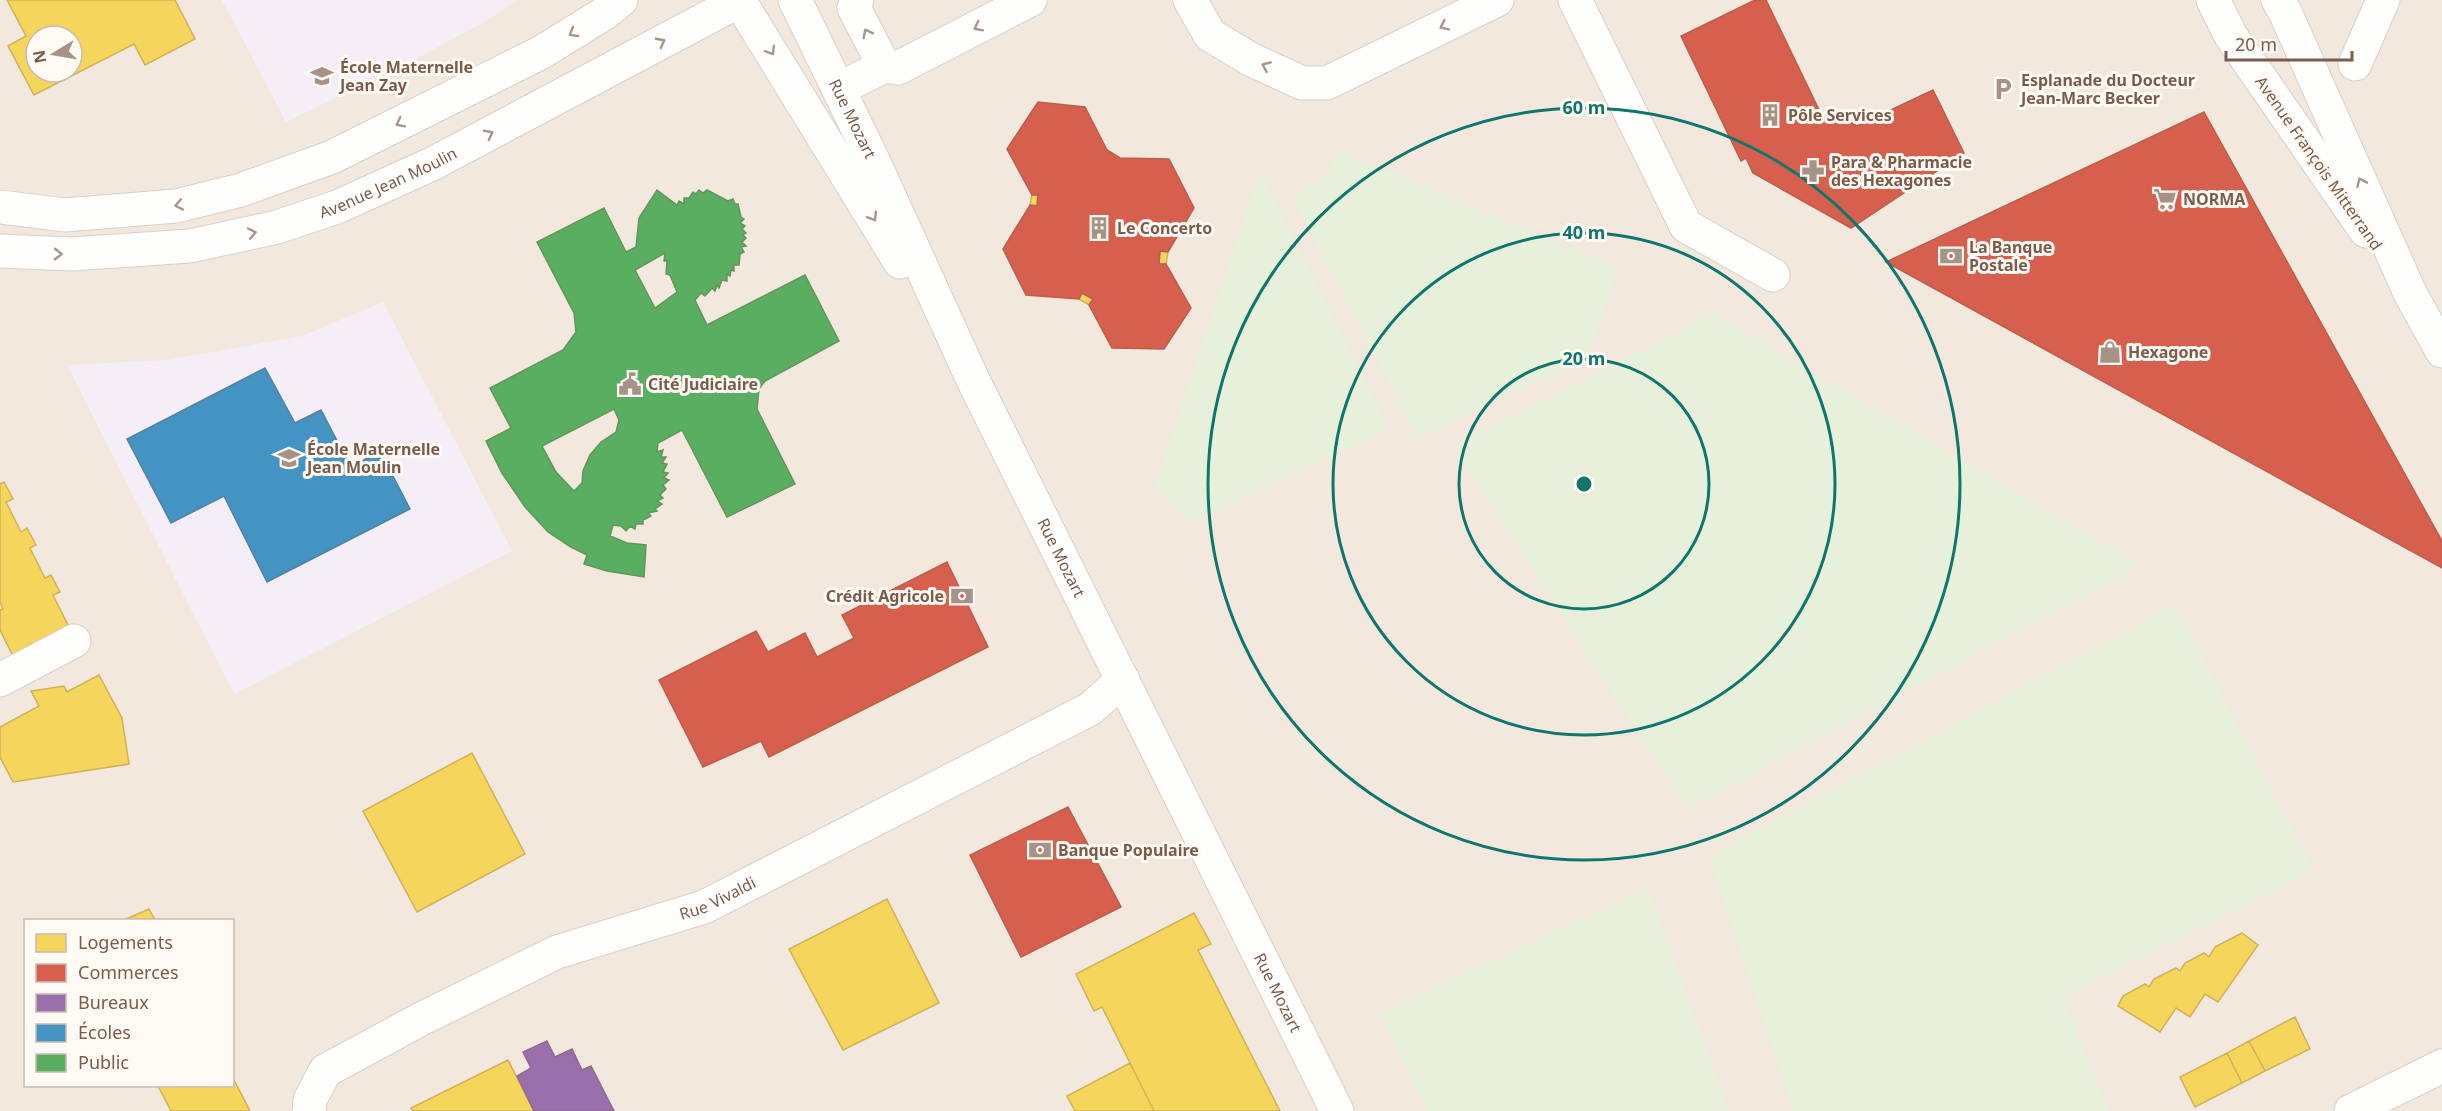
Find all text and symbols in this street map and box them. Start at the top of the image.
one-way arrow [1440,18,1451,30]
one-way arrow [974,20,984,31]
north arrow [24,24,84,84]
scale bar [2226,24,2352,62]
one-way arrow [569,25,579,37]
one-way arrow [863,29,874,39]
text: 20 m [2235,32,2277,56]
one-way arrow [655,38,665,49]
one-way arrow [763,45,775,55]
text: N [27,48,51,65]
place label: École Maternelle Jean Zay [338,56,473,96]
one-way arrow [1262,62,1273,74]
school or university icon: École Maternelle Jean Zay [309,63,335,89]
place label: Esplanade du Docteur Jean-Marc Becker [2019,69,2195,109]
street label: Avenue François Mitterrand [2250,72,2388,254]
street label: Rue Mozart [824,75,882,162]
parking icon: Esplanade du Docteur Jean-Marc Becker [1990,76,2016,102]
text: 60 m [1563,95,1605,119]
building icon: Pôle Services [1757,102,1783,128]
place label: Pôle Services [1788,104,1892,126]
one-way arrow [396,115,407,127]
one-way arrow [483,130,493,141]
street label: Avenue Jean Moulin [316,142,461,223]
place label: Para & Pharmacie des Hexagones [1831,151,1972,191]
pharmacy icon: Para & Pharmacie des Hexagones [1800,158,1826,184]
one-way arrow [2356,177,2368,188]
supermarket icon: NORMA [2152,186,2178,212]
place label: NORMA [2183,188,2246,210]
one-way arrow [174,198,184,211]
one-way arrow [865,211,877,221]
building icon: Le Concerto [1086,215,1112,241]
place label: Le Concerto [1117,217,1212,239]
text: 40 m [1563,220,1605,244]
one-way arrow [246,227,256,240]
place label: La Banque Postale [1969,236,2052,276]
bank icon: La Banque Postale [1938,243,1964,269]
one-way arrow [54,247,63,260]
shop icon: Hexagone [2097,339,2123,365]
place label: Hexagone [2128,341,2208,363]
text: 20 m [1563,346,1605,370]
public building icon: Cité Judiciaire [617,371,643,397]
place label: Cité Judiciaire [648,373,758,395]
place label: École Maternelle Jean Moulin [305,438,440,478]
school or university icon: École Maternelle Jean Moulin [276,445,302,471]
centre of rings [1574,474,1594,494]
street label: Rue Mozart [1032,514,1091,601]
bank icon: Crédit Agricole [949,583,975,609]
place label: Crédit Agricole [826,585,944,607]
bank icon: Banque Populaire [1027,837,1053,863]
place label: Banque Populaire [1058,839,1199,861]
street label: Rue Vivaldi [677,871,760,925]
legend [24,919,234,1087]
text: Logements [78,930,173,954]
street label: Rue Mozart [1249,949,1307,1036]
text: Commerces [78,960,179,984]
text: Bureaux [78,990,149,1014]
text: Écoles [78,1020,131,1044]
text: Public [78,1050,129,1074]

